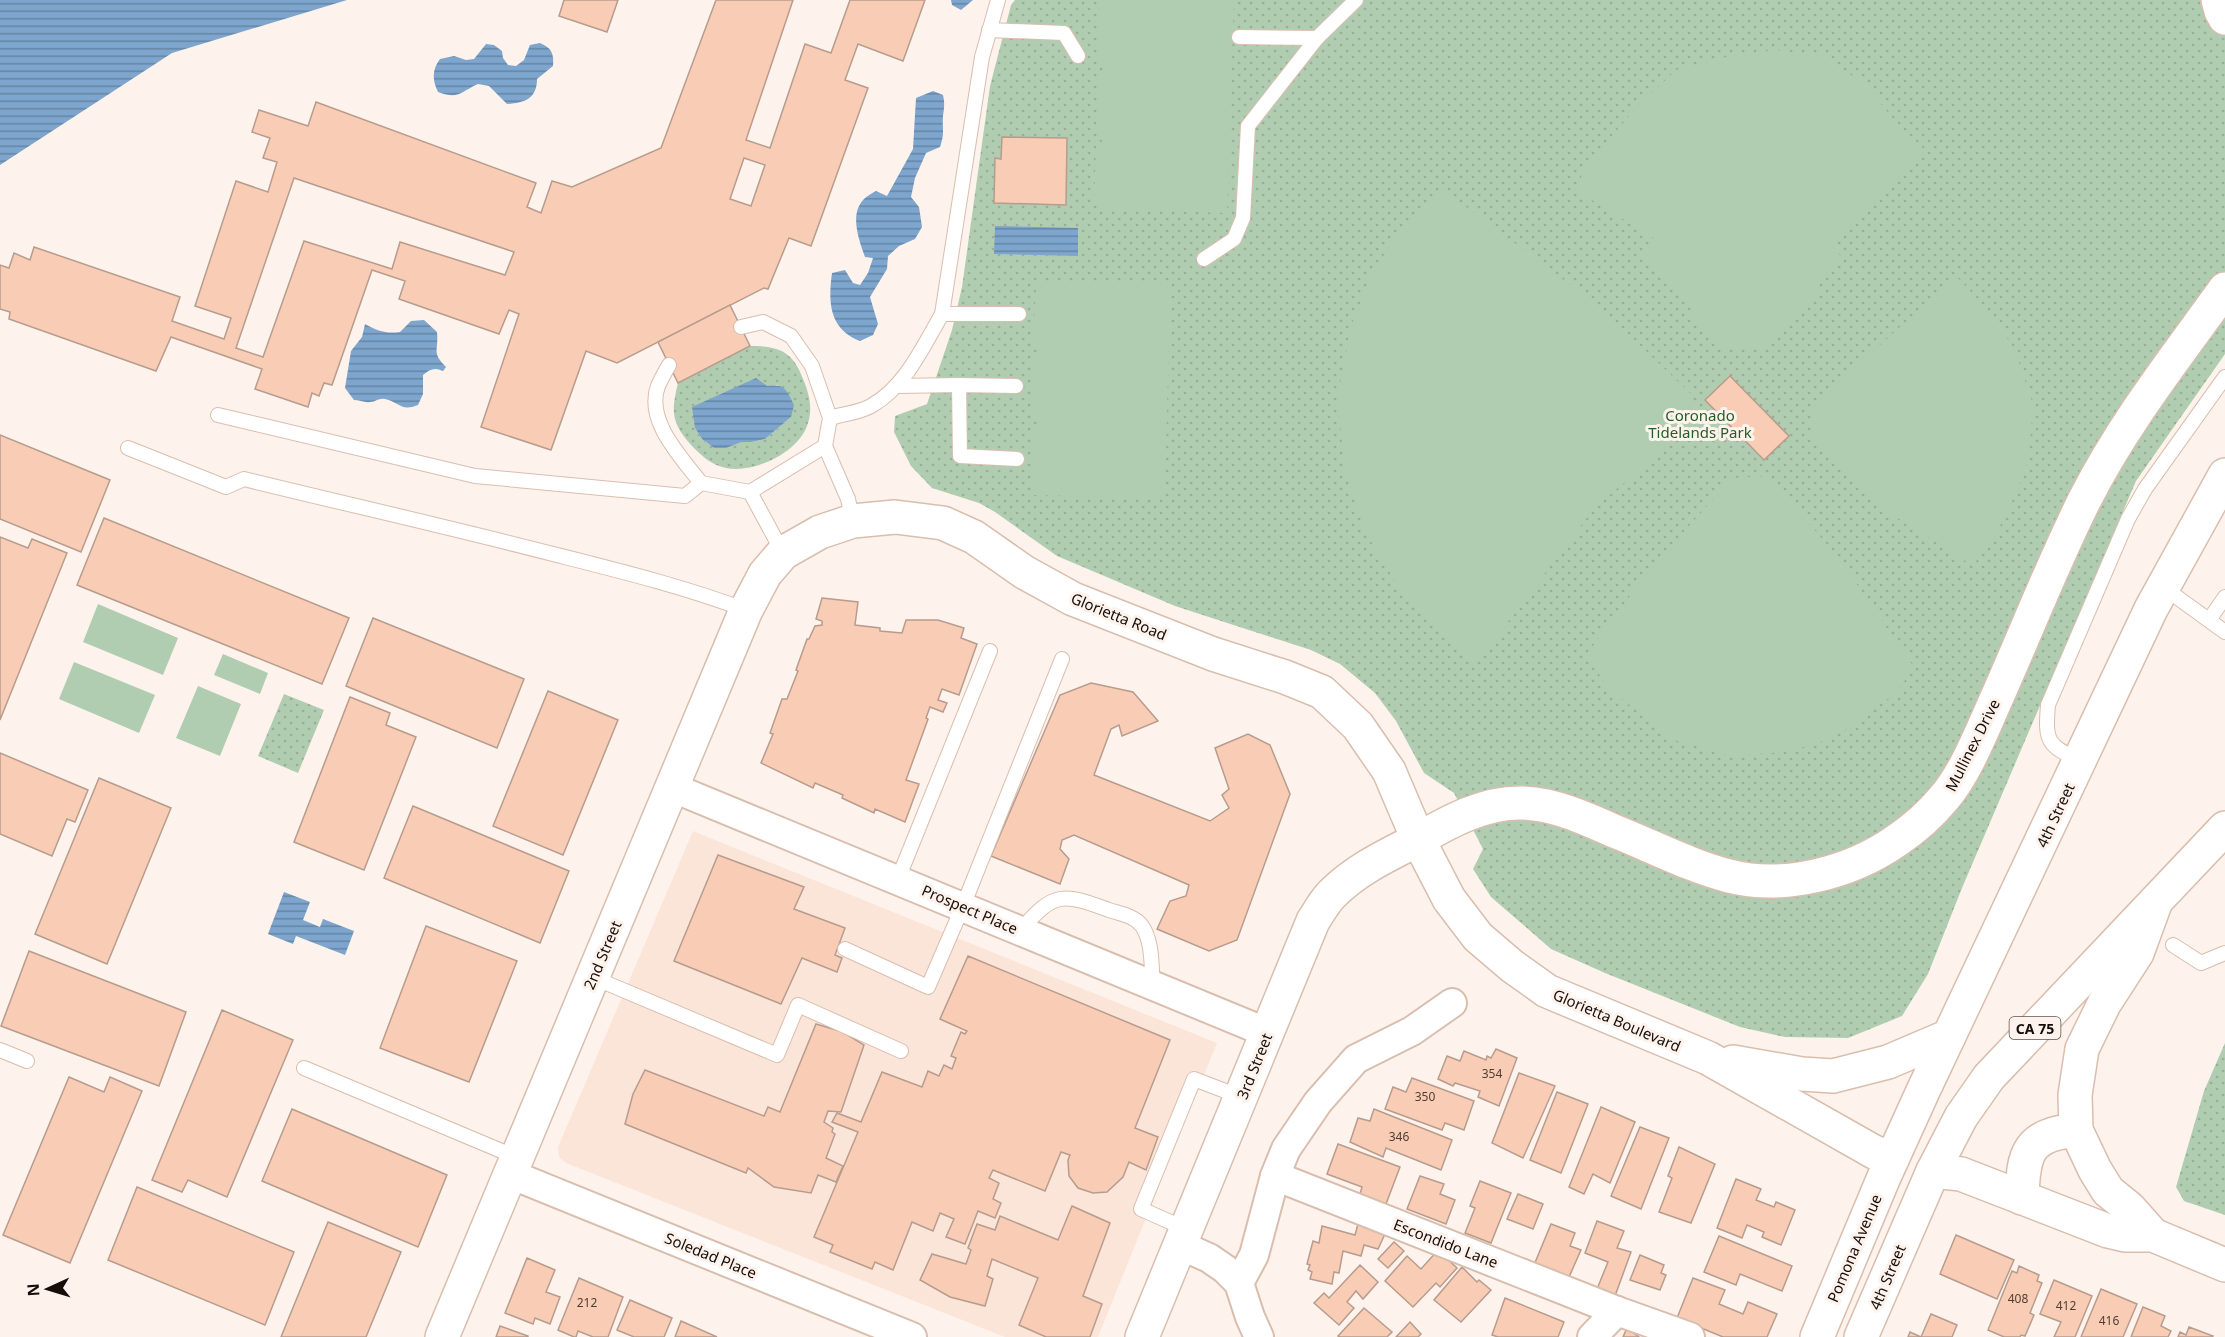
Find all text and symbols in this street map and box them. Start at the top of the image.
park label: Coronado Tidelands Park [1648,405,1752,442]
street label: Glorietta Road [1068,588,1170,644]
street label: Mullinex Drive [1940,696,2004,794]
street label: 4th Street [2031,779,2079,851]
street label: Prospect Place [919,880,1021,938]
street label: 2nd Street [579,917,626,992]
street label: Glorietta Boulevard [1550,984,1684,1056]
road number: CA 75 [2010,1017,2060,1039]
street label: 3rd Street [1232,1030,1277,1102]
house number: 354 [1482,1065,1502,1082]
house number: 350 [1415,1088,1435,1105]
house number: 346 [1389,1128,1409,1145]
street label: Pomona Avenue [1822,1191,1886,1305]
street label: Escondido Lane [1391,1214,1501,1272]
street label: Soledad Place [662,1227,760,1283]
street label: 4th Street [1864,1241,1910,1313]
north arrow [18,1259,78,1319]
text: N [22,1283,44,1297]
house number: 408 [2008,1290,2028,1307]
house number: 212 [577,1294,597,1311]
house number: 412 [2056,1297,2076,1314]
house number: 416 [2099,1312,2119,1329]

